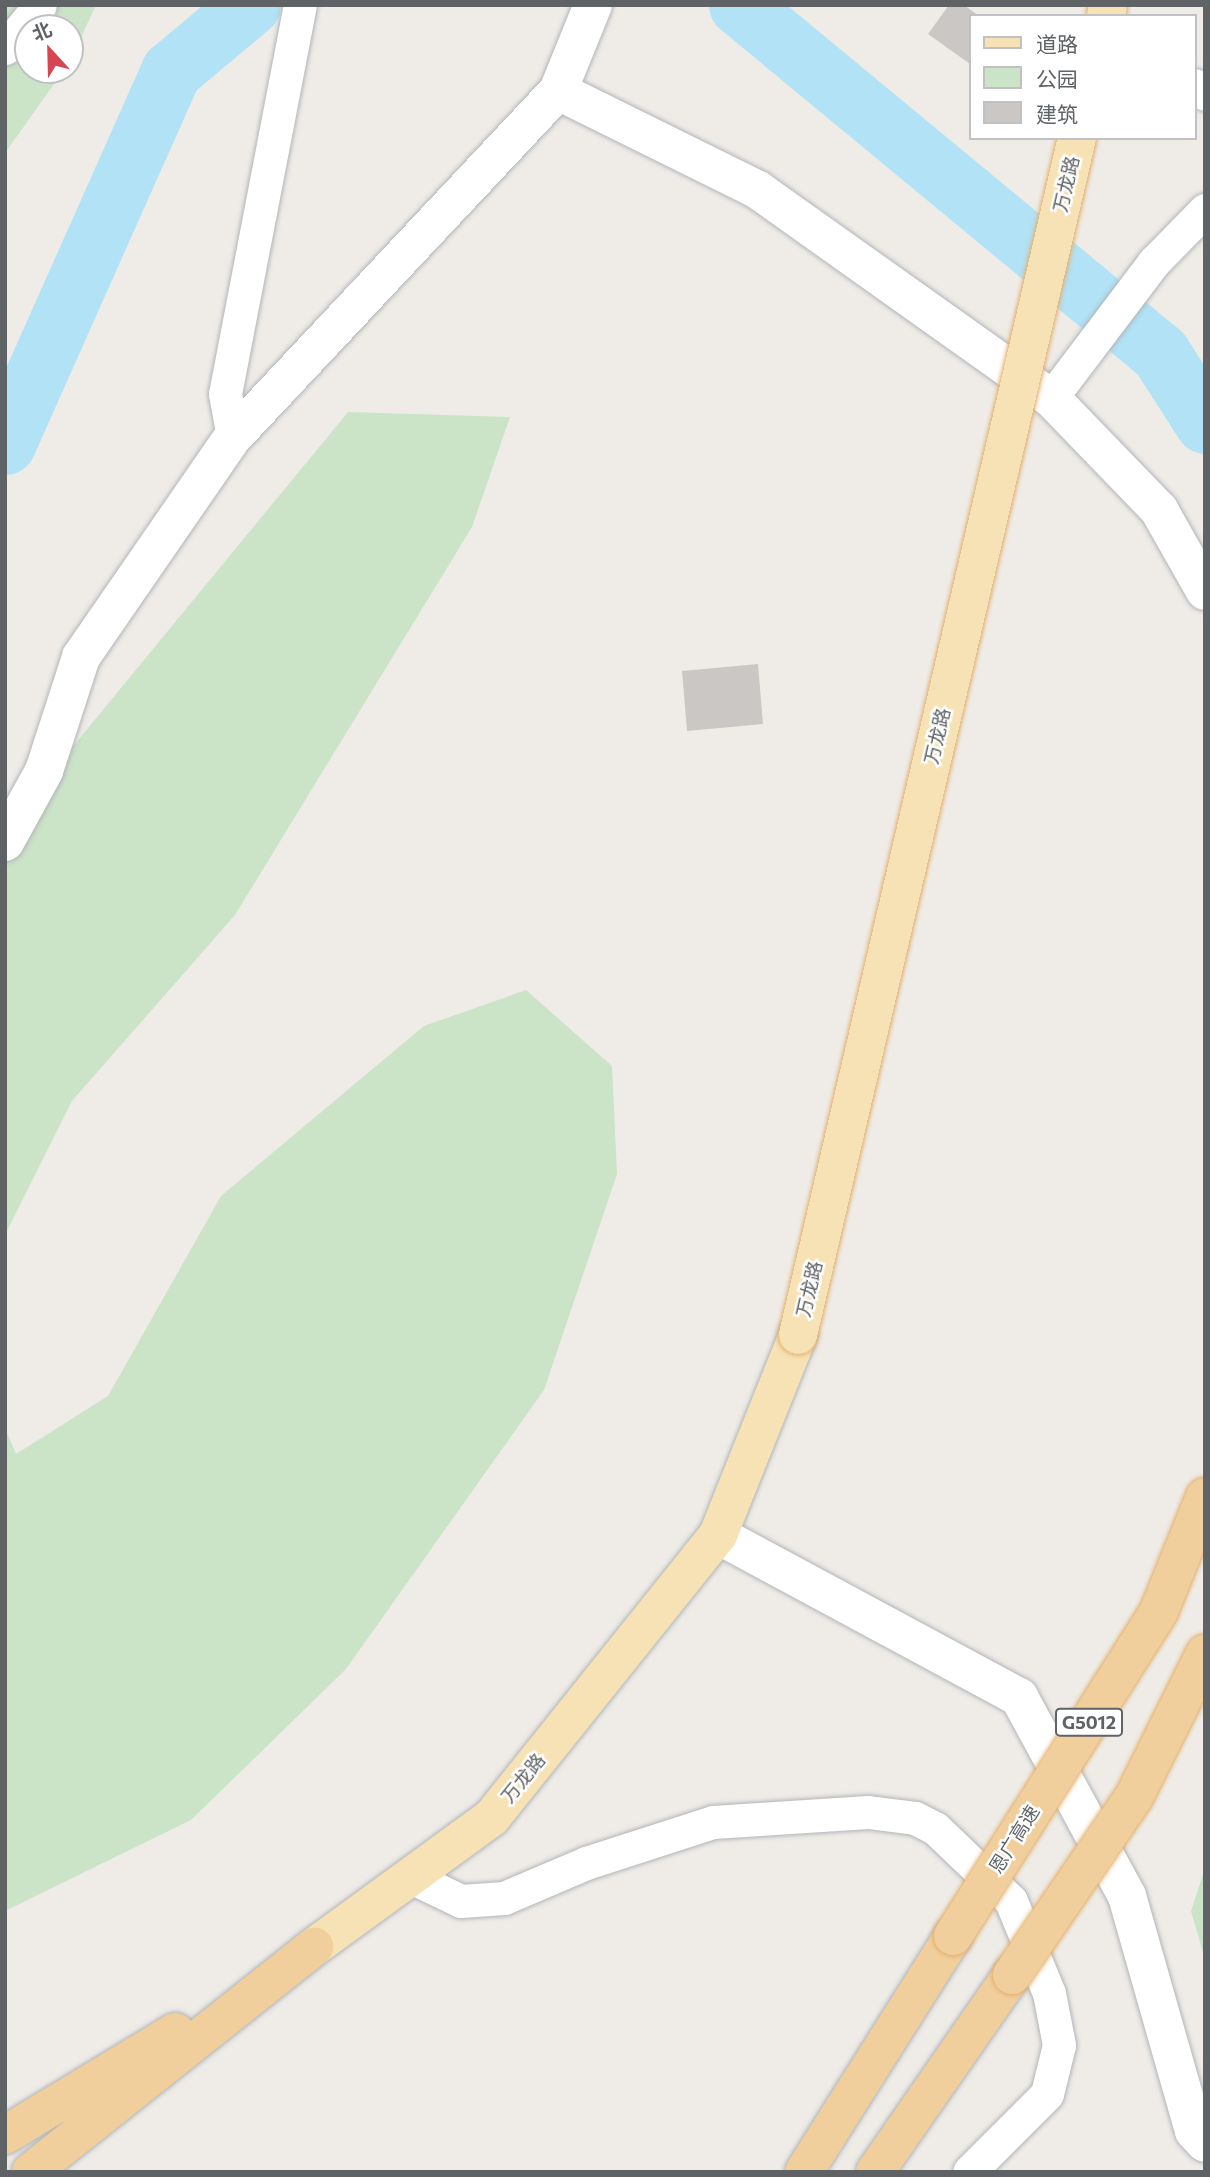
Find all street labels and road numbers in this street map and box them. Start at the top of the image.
street label: 万龙路 [1048,154,1084,214]
street label: 万龙路 [919,706,955,766]
street label: 万龙路 [791,1259,827,1319]
road number: G5012 [1054,1708,1124,1736]
street label: 万龙路 [496,1749,550,1807]
street label: 恩广高速 [984,1801,1044,1877]

